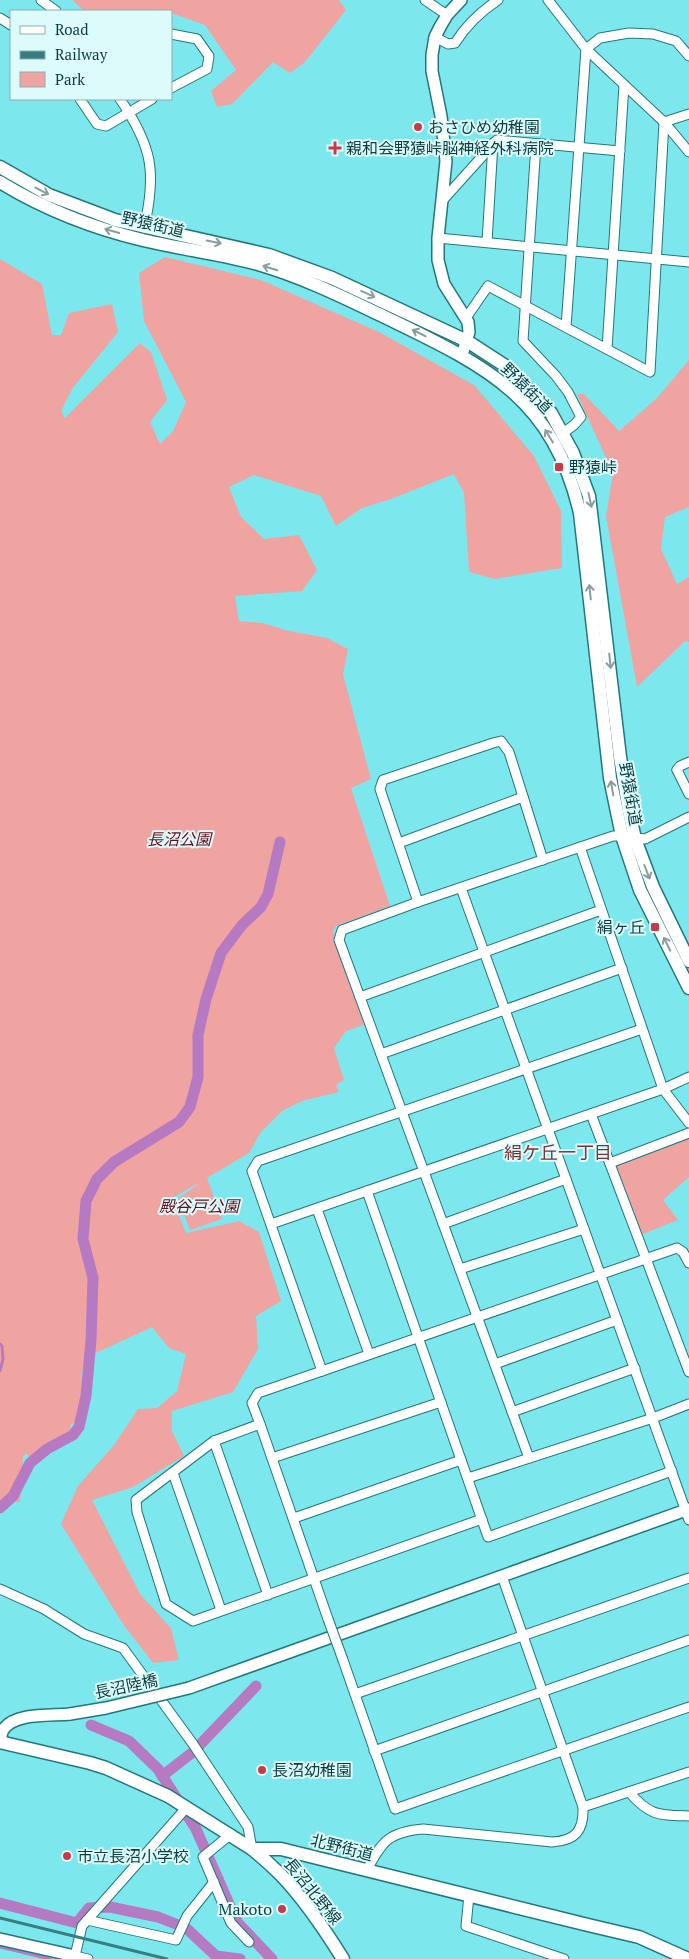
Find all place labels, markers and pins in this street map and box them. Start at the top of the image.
place label: おさひめ幼稚園 [428,116,540,138]
marker: おさひめ幼稚園 [412,121,424,133]
place label: 親和会野猿峠脳神経外科病院 [346,137,554,159]
marker: 親和会野猿峠脳神経外科病院 [328,141,342,155]
place label: 野猿峠 [569,456,617,478]
marker: 野猿峠 [553,461,565,473]
place label: 絹ヶ丘 [597,916,645,938]
marker: 絹ヶ丘 [649,921,661,933]
place label: 長沼幼稚園 [272,1759,352,1781]
marker: 長沼幼稚園 [256,1764,268,1776]
place label: 市立長沼小学校 [77,1845,189,1867]
marker: 市立長沼小学校 [61,1850,73,1862]
place label: Makoto [219,1898,272,1920]
marker: Makoto [276,1903,288,1915]

